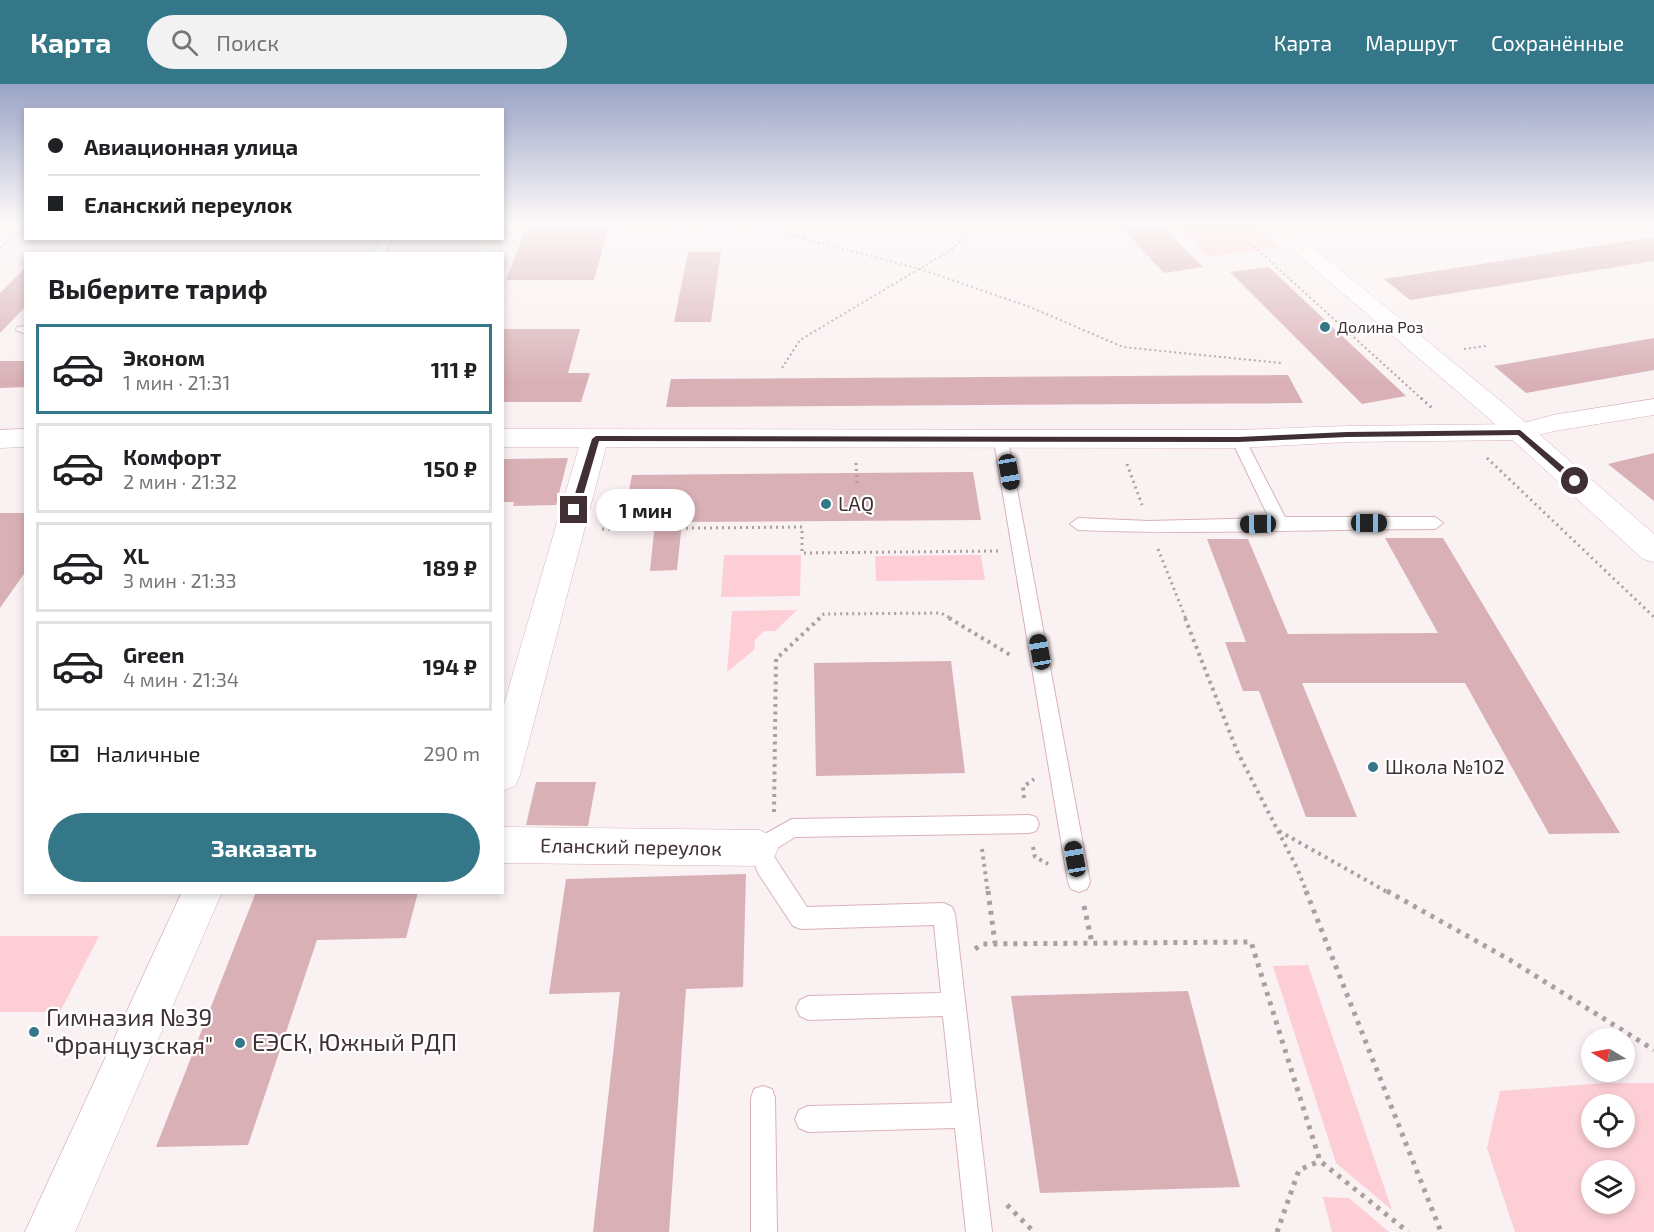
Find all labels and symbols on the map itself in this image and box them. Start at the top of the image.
place label: Долина Роз [1337,317,1424,336]
marker: Долина Роз [1318,320,1332,334]
car [997,453,1021,491]
route start [1561,467,1588,494]
callout: 1 мин [595,489,694,531]
place label: LAQ [838,491,874,515]
route end [560,496,587,523]
marker: LAQ [819,497,833,511]
car [1351,514,1387,532]
car [1240,515,1276,533]
car [1028,633,1052,671]
place label: Школа №102 [1385,754,1505,778]
marker: Школа №102 [1366,760,1380,774]
street label: Еланский переулок [540,832,722,861]
car [1063,840,1087,878]
place label: Гимназия №39 "Французская" [46,1002,213,1060]
marker: Гимназия №39 "Французская" [27,1025,41,1039]
place label: ЕЭСК, Южный РДП [252,1027,457,1056]
north arrow [1581,1028,1635,1082]
marker: ЕЭСК, Южный РДП [233,1036,247,1050]

